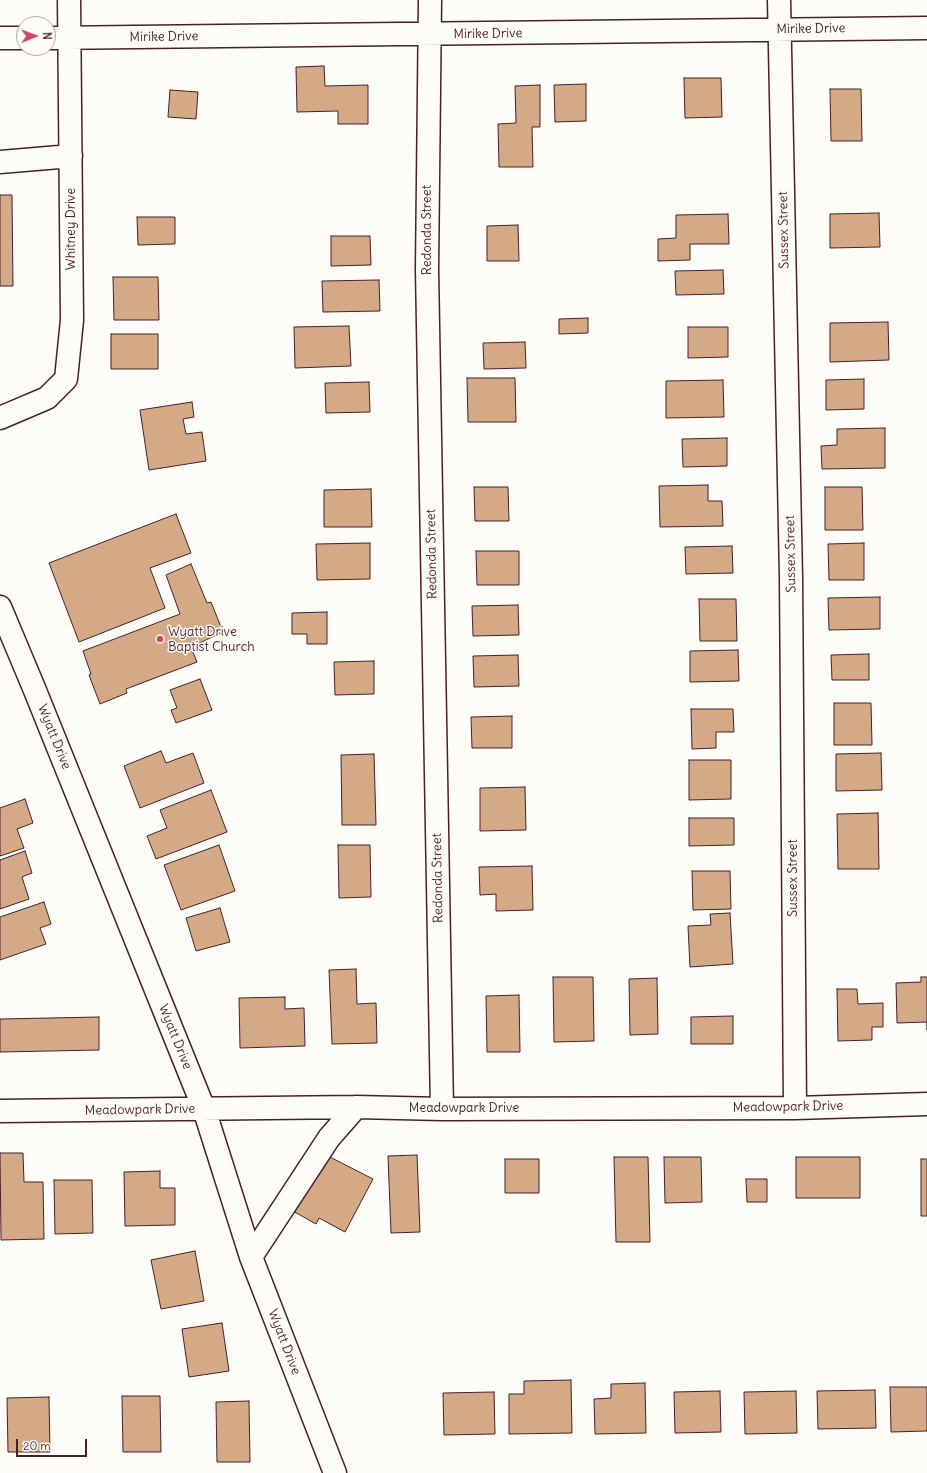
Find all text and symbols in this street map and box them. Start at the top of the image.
north arrow [16,16,56,56]
street label: Mirike Drive [776,21,846,37]
street label: Mirike Drive [453,26,523,42]
street label: Mirike Drive [129,29,199,45]
text: N [40,32,54,40]
street label: Redonda Street [419,185,435,275]
street label: Whitney Drive [63,188,79,270]
street label: Sussex Street [776,191,792,269]
street label: Redonda Street [423,509,441,599]
street label: Sussex Street [783,515,799,593]
place label: Wyatt Drive Baptist Church [168,624,255,655]
marker: Wyatt Drive Baptist Church [155,634,165,644]
street label: Wyatt Drive [34,702,74,772]
street label: Redonda Street [429,833,447,923]
street label: Sussex Street [785,839,801,917]
street label: Wyatt Drive [155,1002,195,1072]
street label: Meadowpark Drive [733,1098,843,1116]
street label: Meadowpark Drive [409,1100,519,1116]
street label: Meadowpark Drive [85,1101,195,1119]
street label: Wyatt Drive [264,1307,304,1377]
scale bar [18,1431,89,1457]
text: 20 m [23,1438,51,1453]

